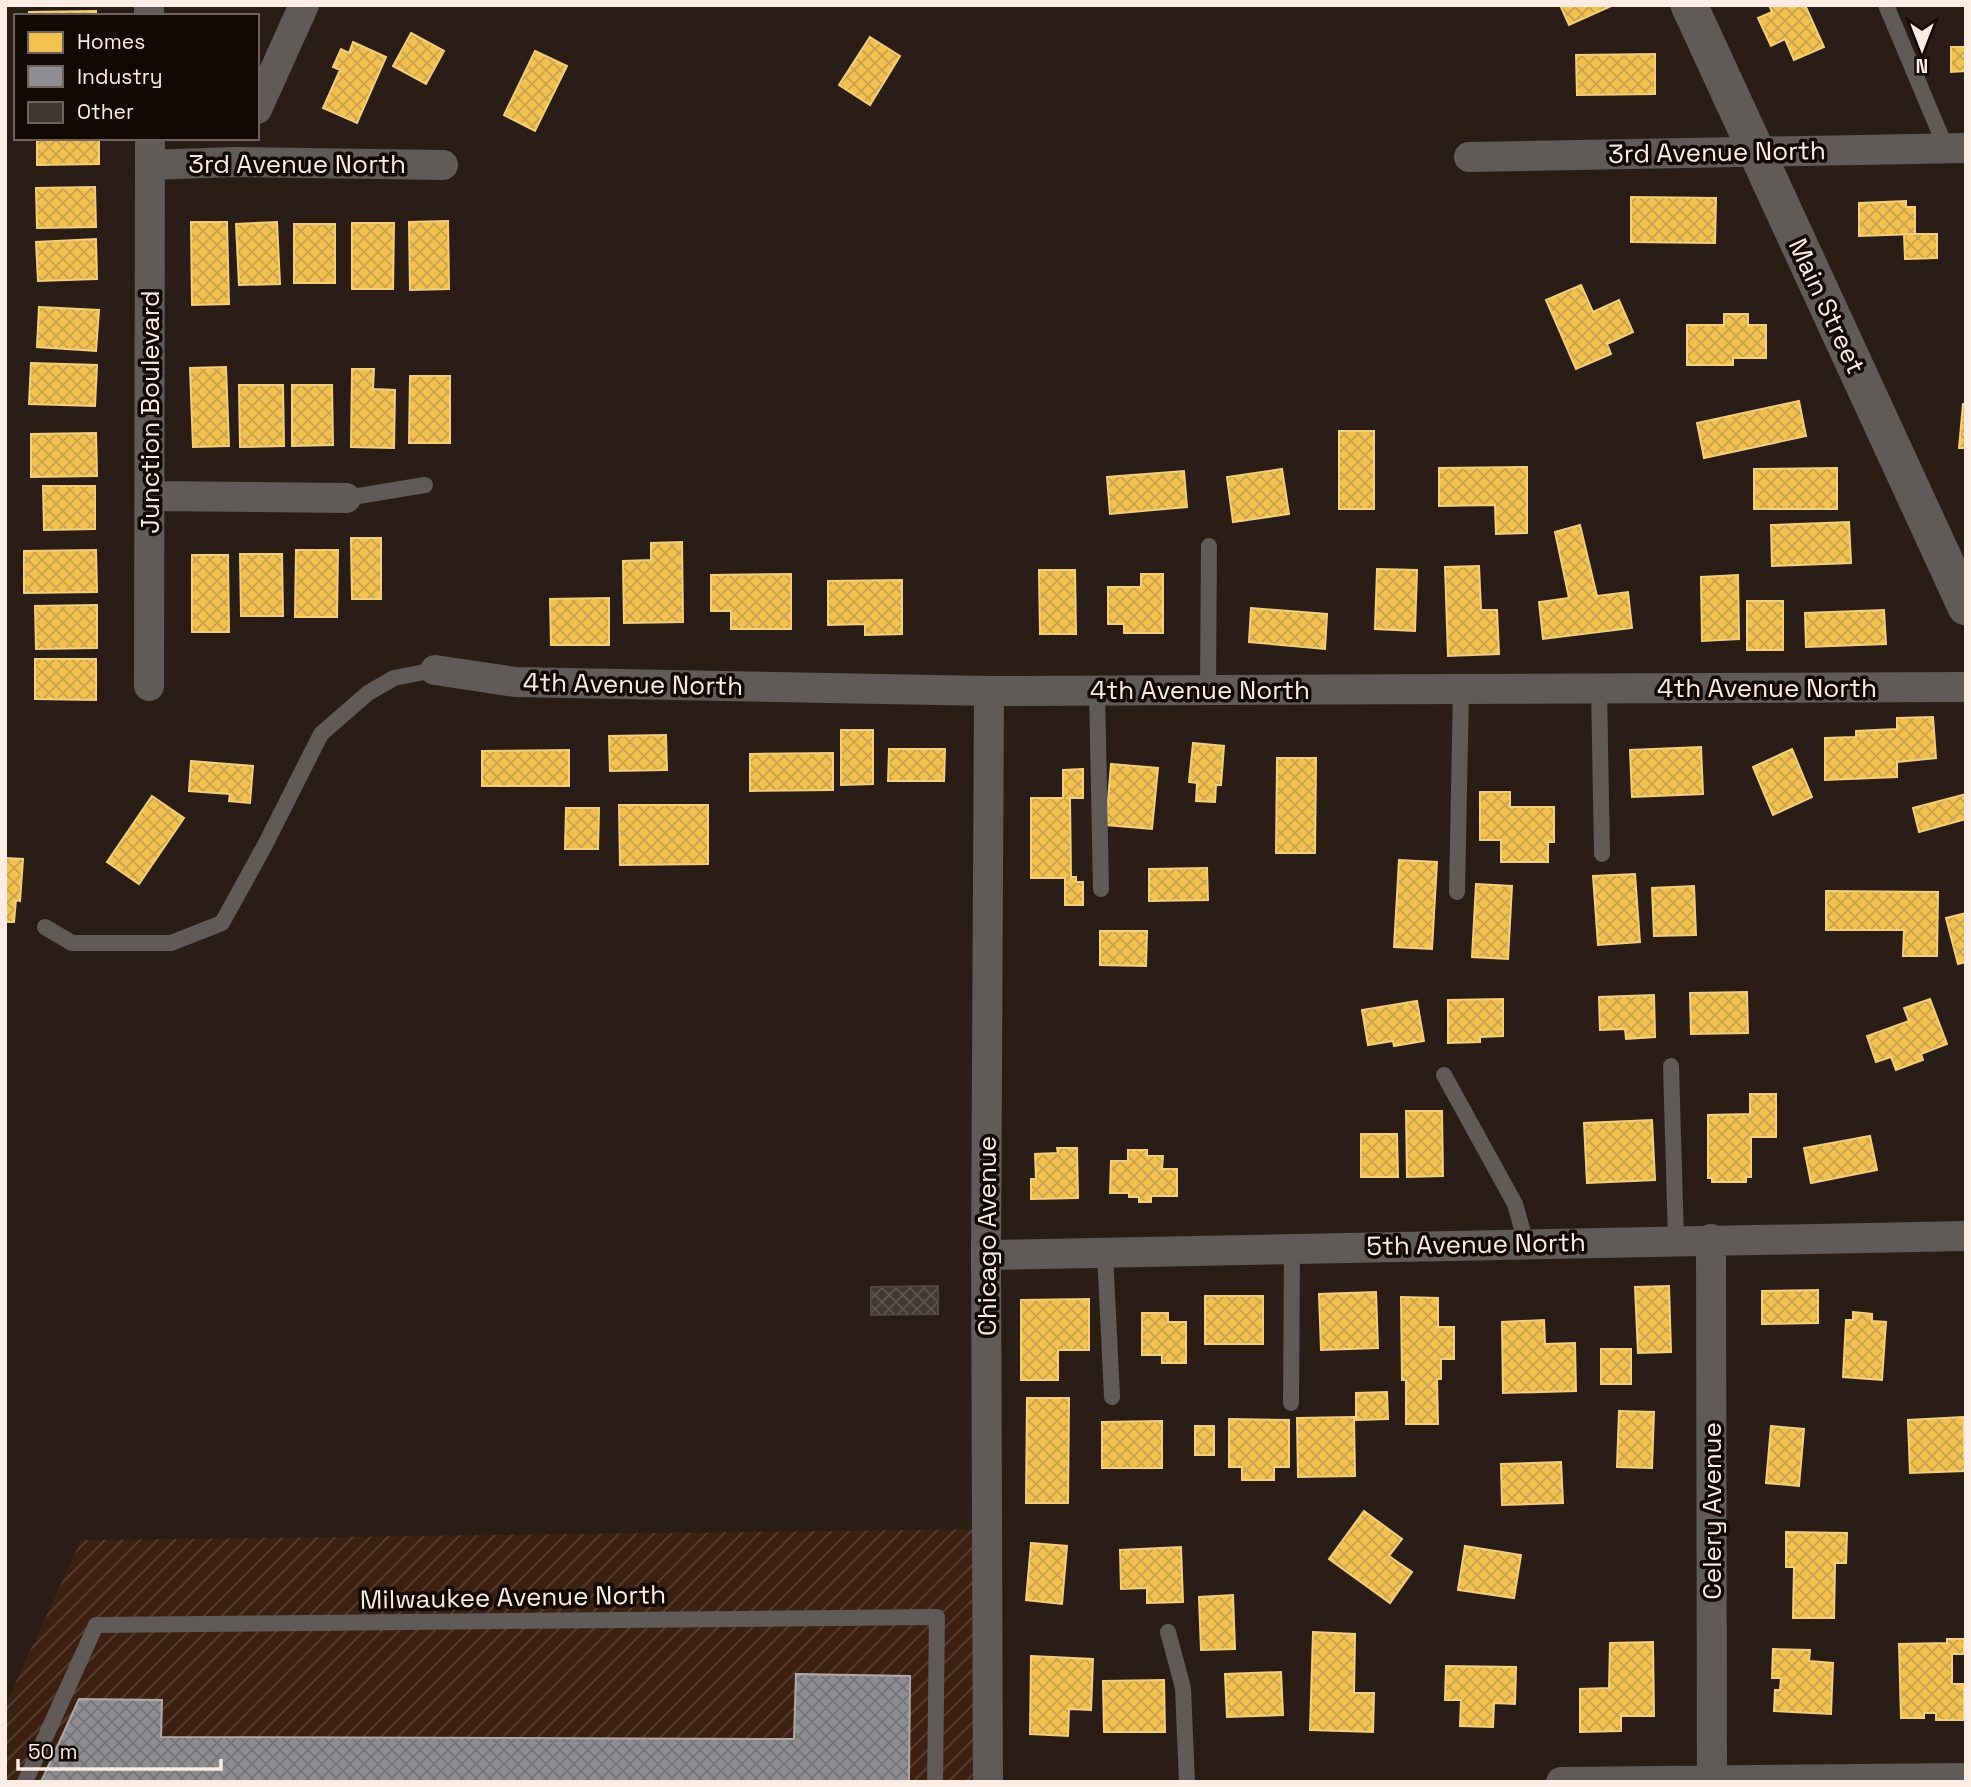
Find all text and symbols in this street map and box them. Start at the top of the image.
legend [14,14,259,140]
north arrow [1887,14,1957,84]
text: Homes [77,28,145,55]
text: N [1916,53,1928,78]
text: Industry [77,63,163,90]
text: Other [77,98,134,125]
street label: 3rd Avenue North [1608,133,1826,171]
street label: 3rd Avenue North [188,147,406,181]
street label: Main Street [1781,233,1873,379]
street label: Junction Boulevard [133,290,167,534]
street label: 4th Avenue North [523,665,743,703]
street label: 4th Avenue North [1657,671,1877,705]
street label: 4th Avenue North [1090,673,1310,707]
street label: Chicago Avenue [970,1136,1004,1336]
street label: 5th Avenue North [1366,1225,1586,1263]
street label: Celery Avenue [1695,1422,1729,1600]
street label: Milwaukee Avenue North [360,1577,666,1617]
scale bar [18,1728,220,1772]
text: 50 m [28,1738,78,1765]

